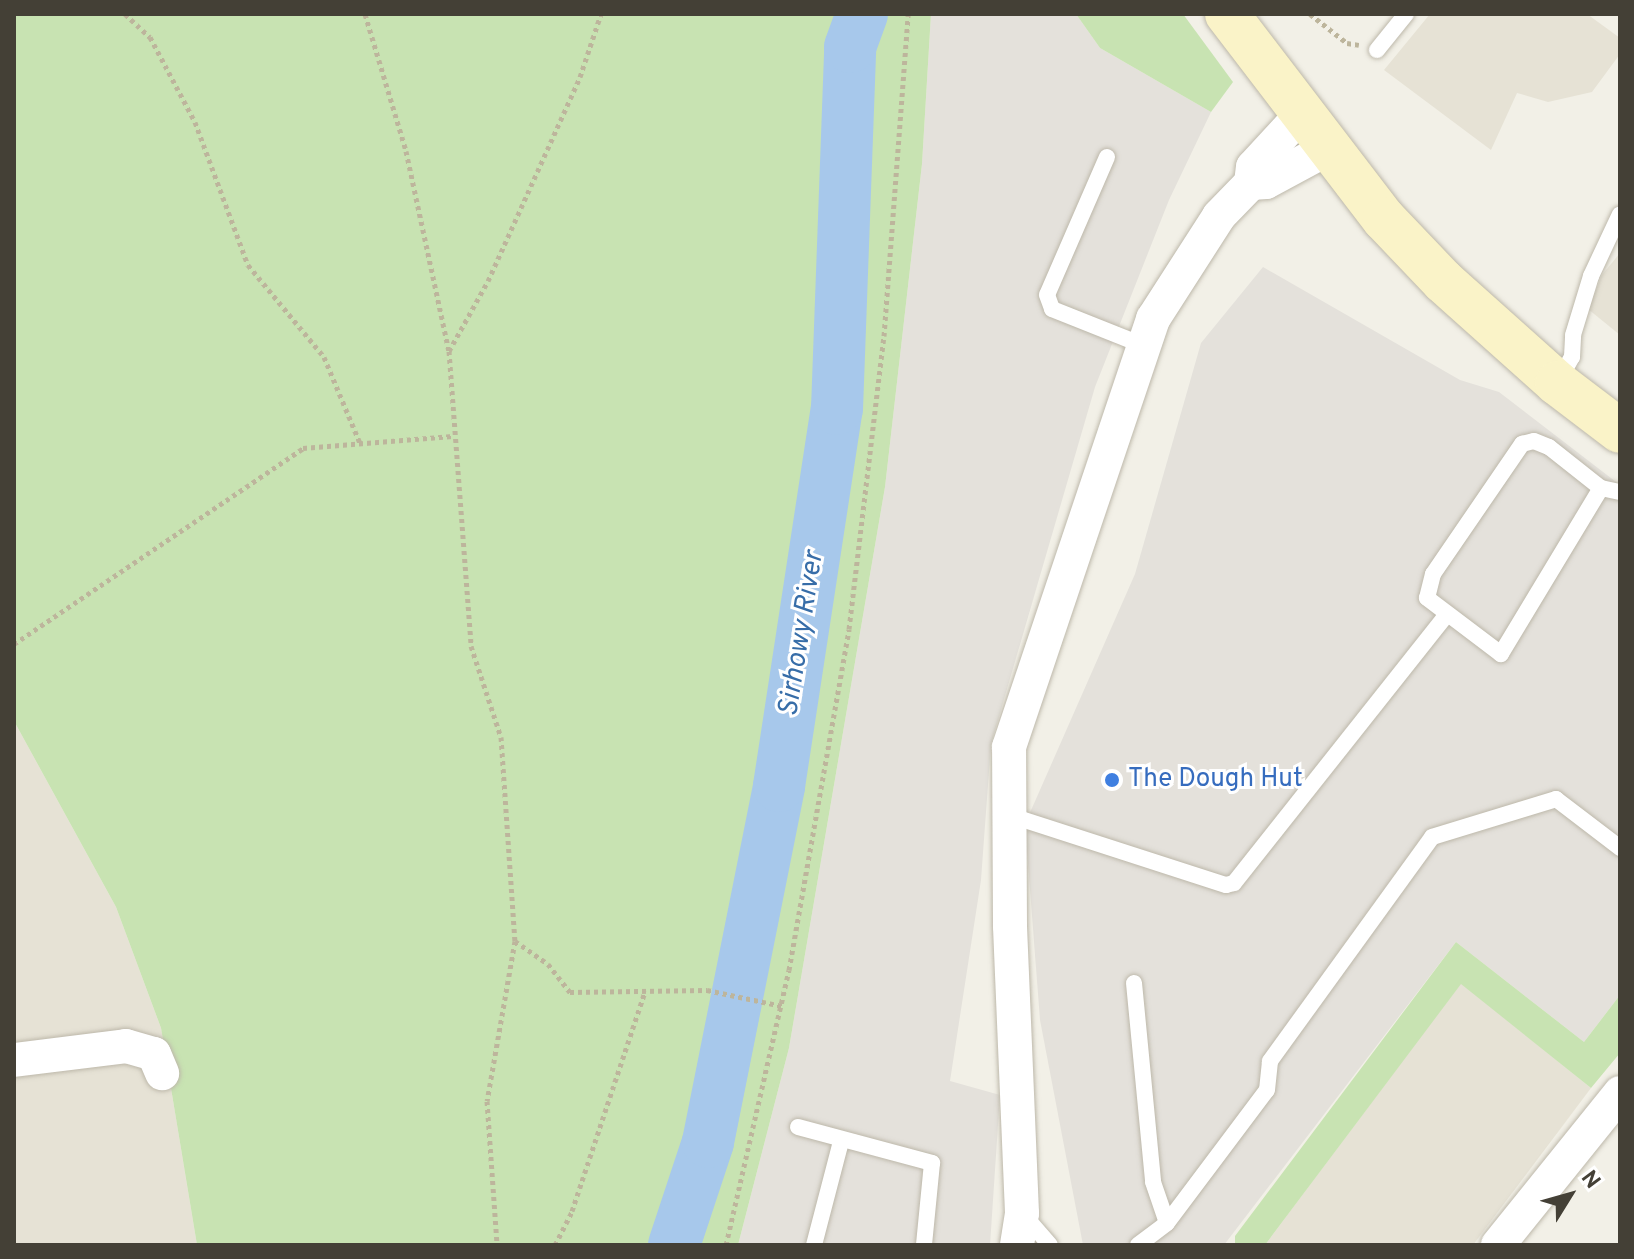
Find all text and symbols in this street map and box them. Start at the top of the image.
water label: Sirhowy River [772,549,832,719]
place label: The Dough Hut [1128,764,1303,796]
marker: The Dough Hut [1103,771,1121,789]
north arrow [1530,1155,1610,1235]
text: N [1574,1166,1605,1195]

